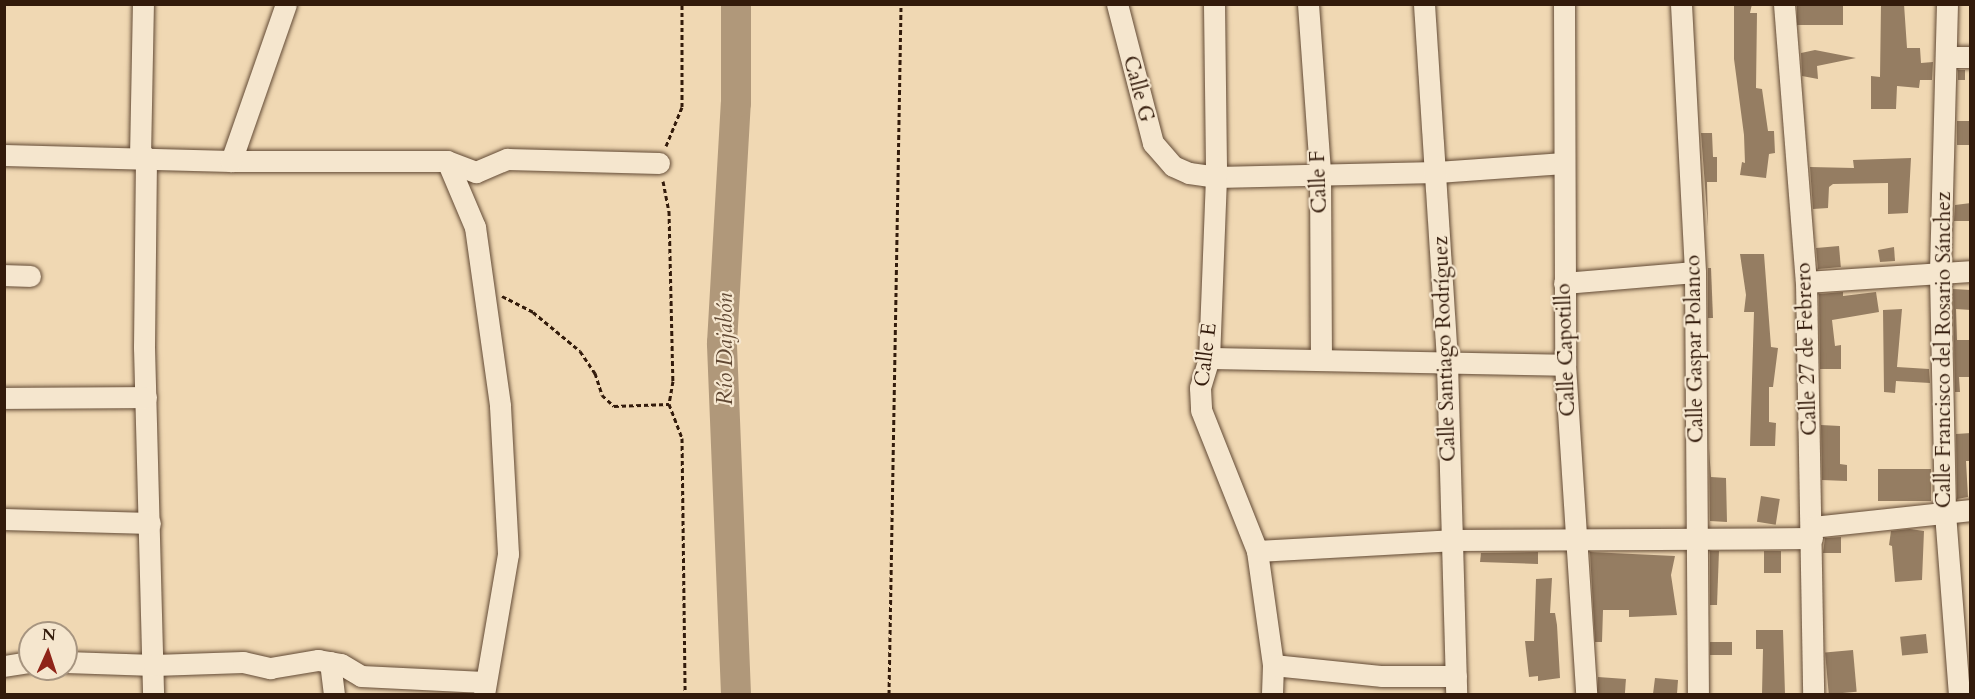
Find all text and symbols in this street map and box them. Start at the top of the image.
street label: Calle G [1117,53,1159,125]
street label: Calle F [1305,150,1333,214]
street label: Calle Francisco del Rosario Sánchez [1931,192,1957,508]
street label: Calle Santiago Rodríguez [1428,236,1462,462]
street label: Calle Gaspar Polanco [1681,255,1709,443]
street label: Calle 27 de Febrero [1791,262,1823,436]
street label: Calle Capotillo [1551,283,1581,417]
water label: Río Dajabón [713,293,739,405]
street label: Calle E [1190,322,1222,388]
north arrow [18,621,78,681]
text: N [41,624,56,646]

